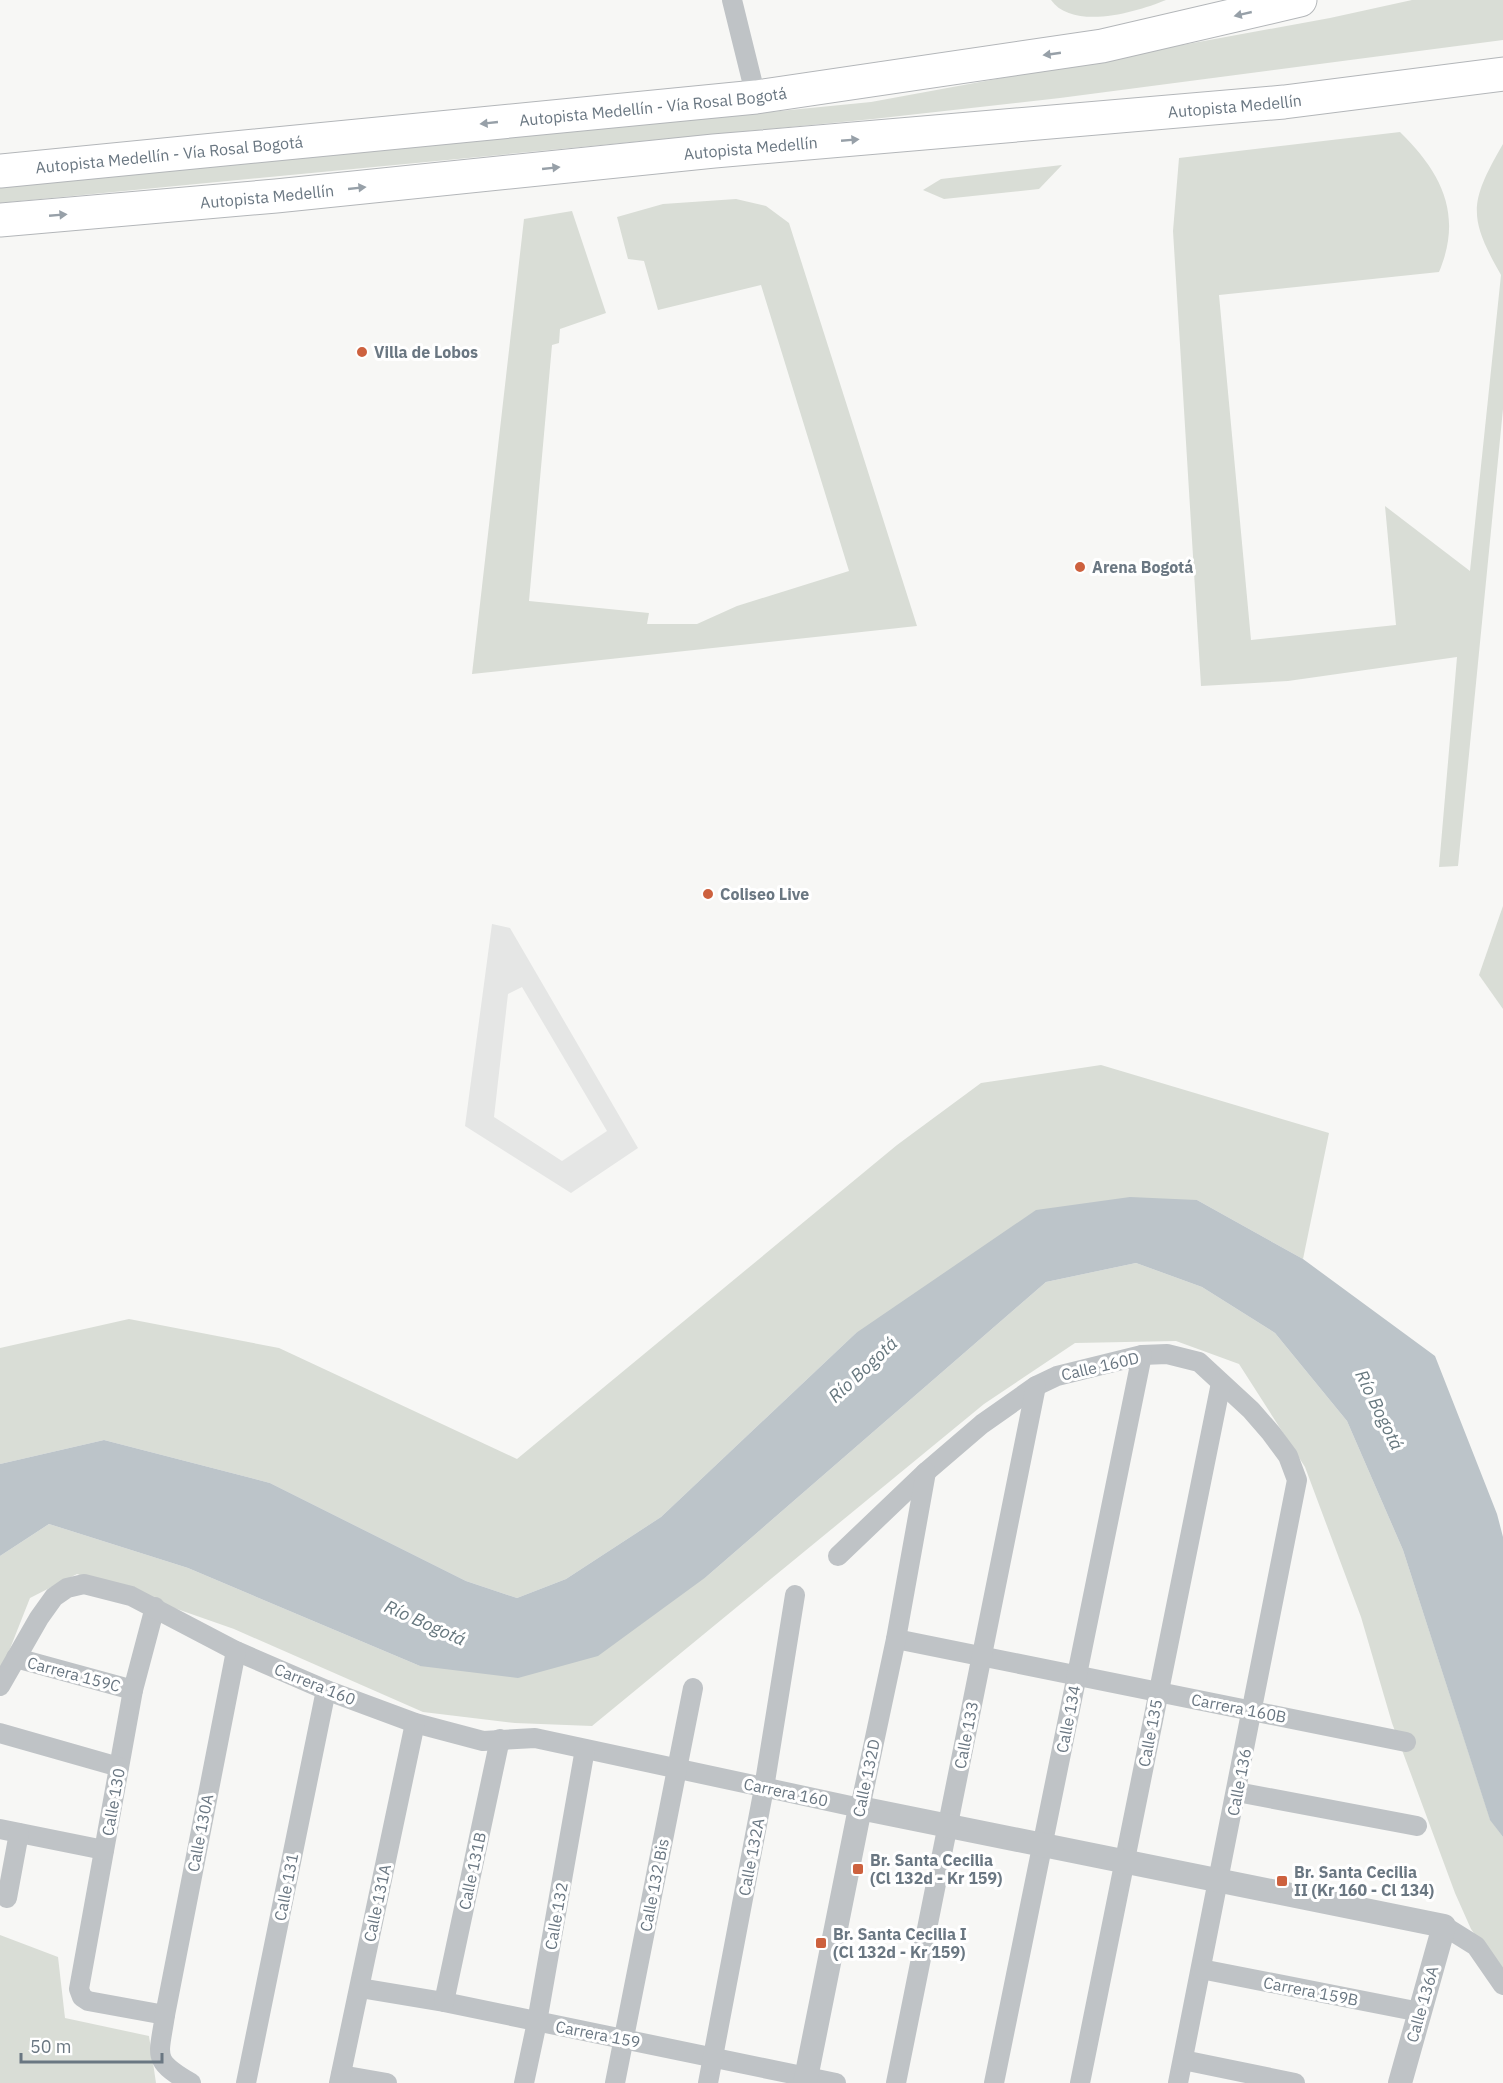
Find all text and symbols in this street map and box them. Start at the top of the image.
one-way arrow [1234,9,1252,19]
one-way arrow [1043,49,1062,58]
street label: Autopista Medellín - Vía Rosal Bogotá [518,83,788,130]
street label: Autopista Medellín [1167,90,1303,122]
one-way arrow [480,118,499,128]
street label: Autopista Medellín - Vía Rosal Bogotá [34,131,304,177]
street label: Autopista Medellín [683,132,818,164]
one-way arrow [840,135,859,144]
one-way arrow [542,163,561,173]
street label: Autopista Medellín [199,180,335,213]
one-way arrow [348,183,367,193]
one-way arrow [49,210,68,220]
place label: Villa de Lobos [374,342,478,362]
marker: Villa de Lobos [355,345,369,359]
place label: Arena Bogotá [1092,557,1193,577]
marker: Arena Bogotá [1073,560,1087,574]
place label: Coliseo Live [720,884,809,904]
marker: Coliseo Live [701,887,715,901]
water label: Río Bogotá [823,1332,902,1407]
street label: Calle 160D [1059,1347,1141,1385]
water label: Río Bogotá [1350,1366,1409,1454]
water label: Río Bogotá [381,1594,469,1651]
street label: Carrera 159C [25,1652,123,1696]
street label: Carrera 160 [271,1659,359,1709]
street label: Calle 134 [1052,1683,1084,1755]
street label: Carrera 160B [1190,1689,1288,1727]
street label: Calle 135 [1134,1697,1166,1769]
street label: Calle 133 [950,1699,982,1771]
street label: Calle 132D [848,1737,884,1819]
street label: Calle 136 [1223,1746,1255,1818]
street label: Calle 130 [97,1767,129,1837]
street label: Carrera 160 [742,1773,830,1811]
street label: Calle 130A [183,1792,217,1874]
street label: Calle 132A [734,1816,768,1898]
street label: Calle 131B [454,1830,490,1912]
street label: Calle 132 Bis [635,1837,673,1933]
place label: Br. Santa Cecilia (Cl 132d - Kr 159) [870,1850,1002,1888]
street label: Calle 131 [270,1851,302,1923]
street label: Calle 131A [359,1862,395,1944]
marker: Br. Santa Cecilia (Cl 132d - Kr 159) [851,1862,865,1876]
place label: Br. Santa Cecilia II (Kr 160 - Cl 134) [1294,1862,1434,1900]
marker: Br. Santa Cecilia II (Kr 160 - Cl 134) [1275,1874,1289,1888]
street label: Calle 132 [540,1881,572,1951]
place label: Br. Santa Cecilia I (Cl 132d - Kr 159) [833,1924,967,1962]
marker: Br. Santa Cecilia I (Cl 132d - Kr 159) [814,1936,828,1950]
street label: Calle 136A [1402,1963,1442,2045]
street label: Carrera 159B [1262,1972,1360,2010]
street label: Carrera 159 [554,2016,642,2052]
scale bar [21,2026,162,2064]
text: 50 m [30,2035,72,2058]

